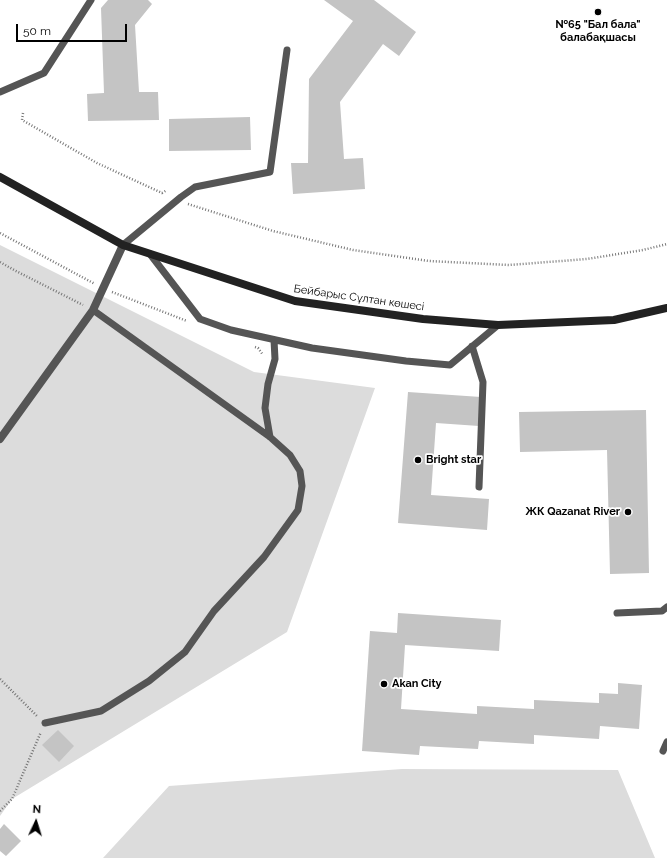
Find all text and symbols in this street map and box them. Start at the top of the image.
marker: №65 "Бал бала" балабақшасы [593,7,603,17]
scale bar [18,16,129,42]
place label: №65 "Бал бала" балабақшасы [555,18,641,44]
text: 50 m [23,24,51,38]
street label: Бейбарыс Сұлтан көшесі [293,282,425,314]
place label: Bright star [426,453,481,467]
marker: Bright star [413,455,423,465]
place label: ЖК Qazanat River [525,505,620,519]
marker: ЖК Qazanat River [623,507,633,517]
place label: Akan City [392,677,442,691]
marker: Akan City [379,679,389,689]
north arrow [16,802,56,842]
text: N [32,803,42,816]

